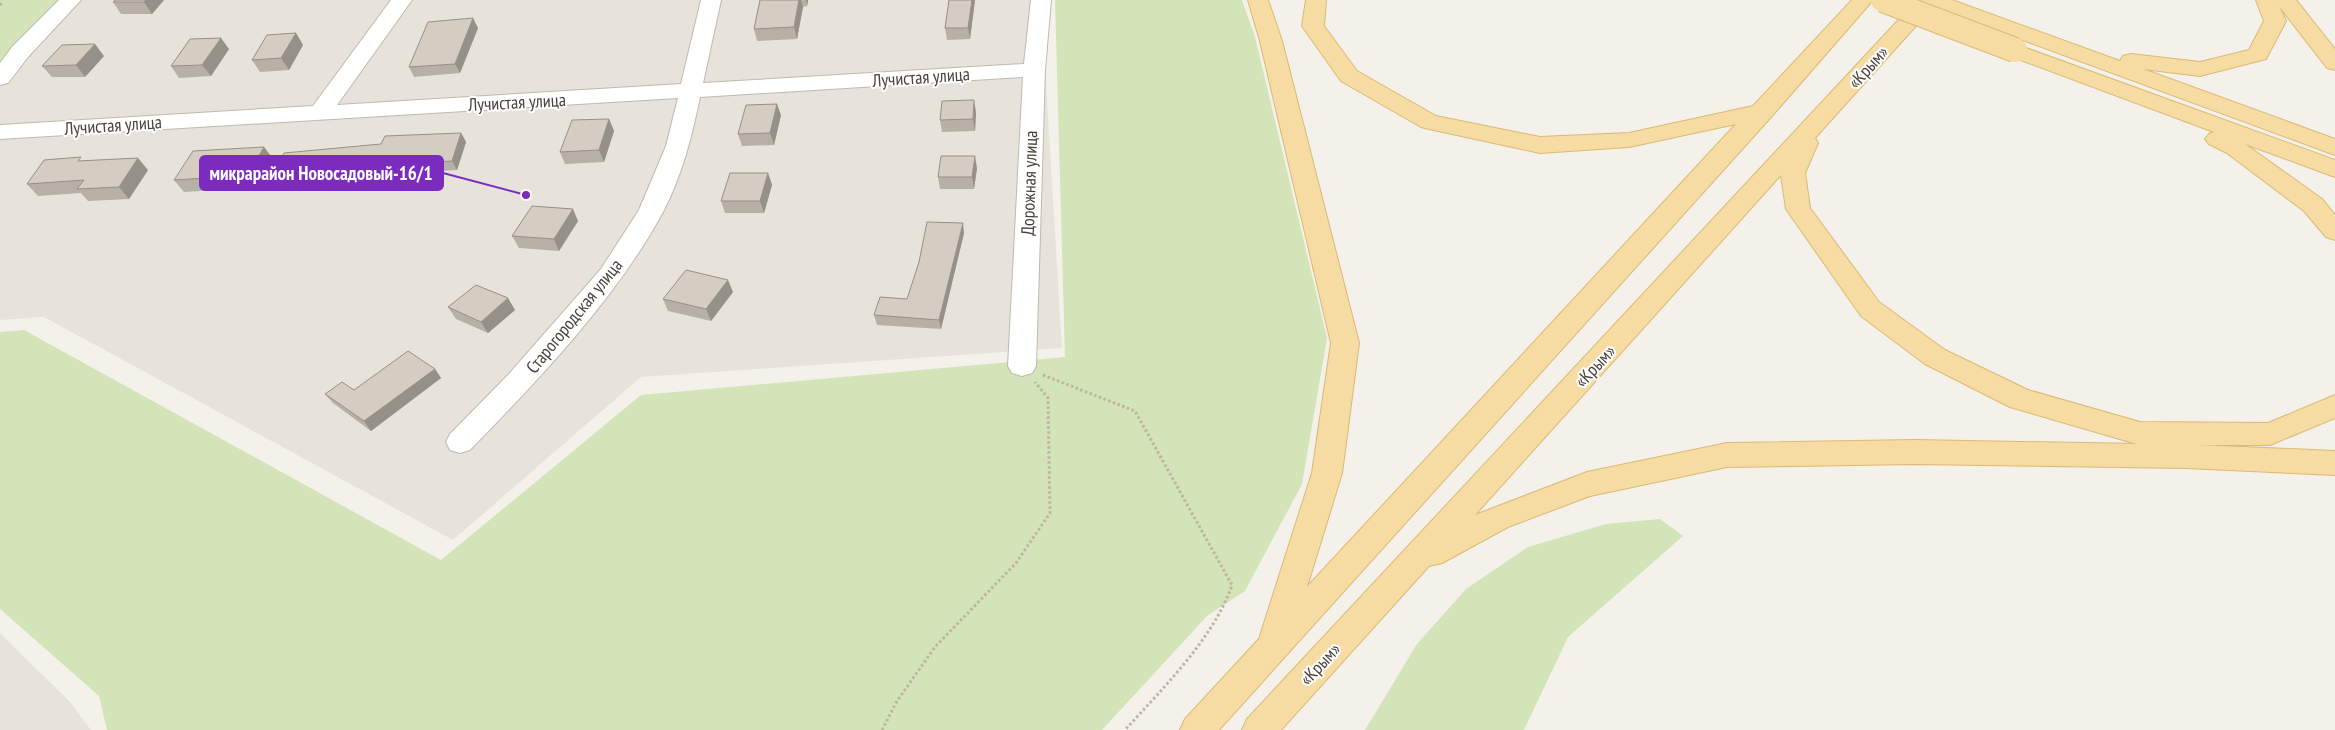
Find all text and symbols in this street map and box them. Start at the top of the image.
street label: «Крым» [1843,41,1893,93]
street label: Лучистая улица [870,62,971,92]
street label: Лучистая улица [467,88,566,116]
street label: Лучистая улица [62,110,163,140]
street label: Дорожная улица [1016,130,1042,236]
callout: микрарайон Новосадовый-16/1 [200,156,443,190]
text: микрарайон Новосадовый-16/1 [209,161,433,185]
street label: Старогородская улица [521,254,627,378]
street label: «Крым» [1570,340,1620,392]
street label: «Крым» [1295,638,1345,690]

